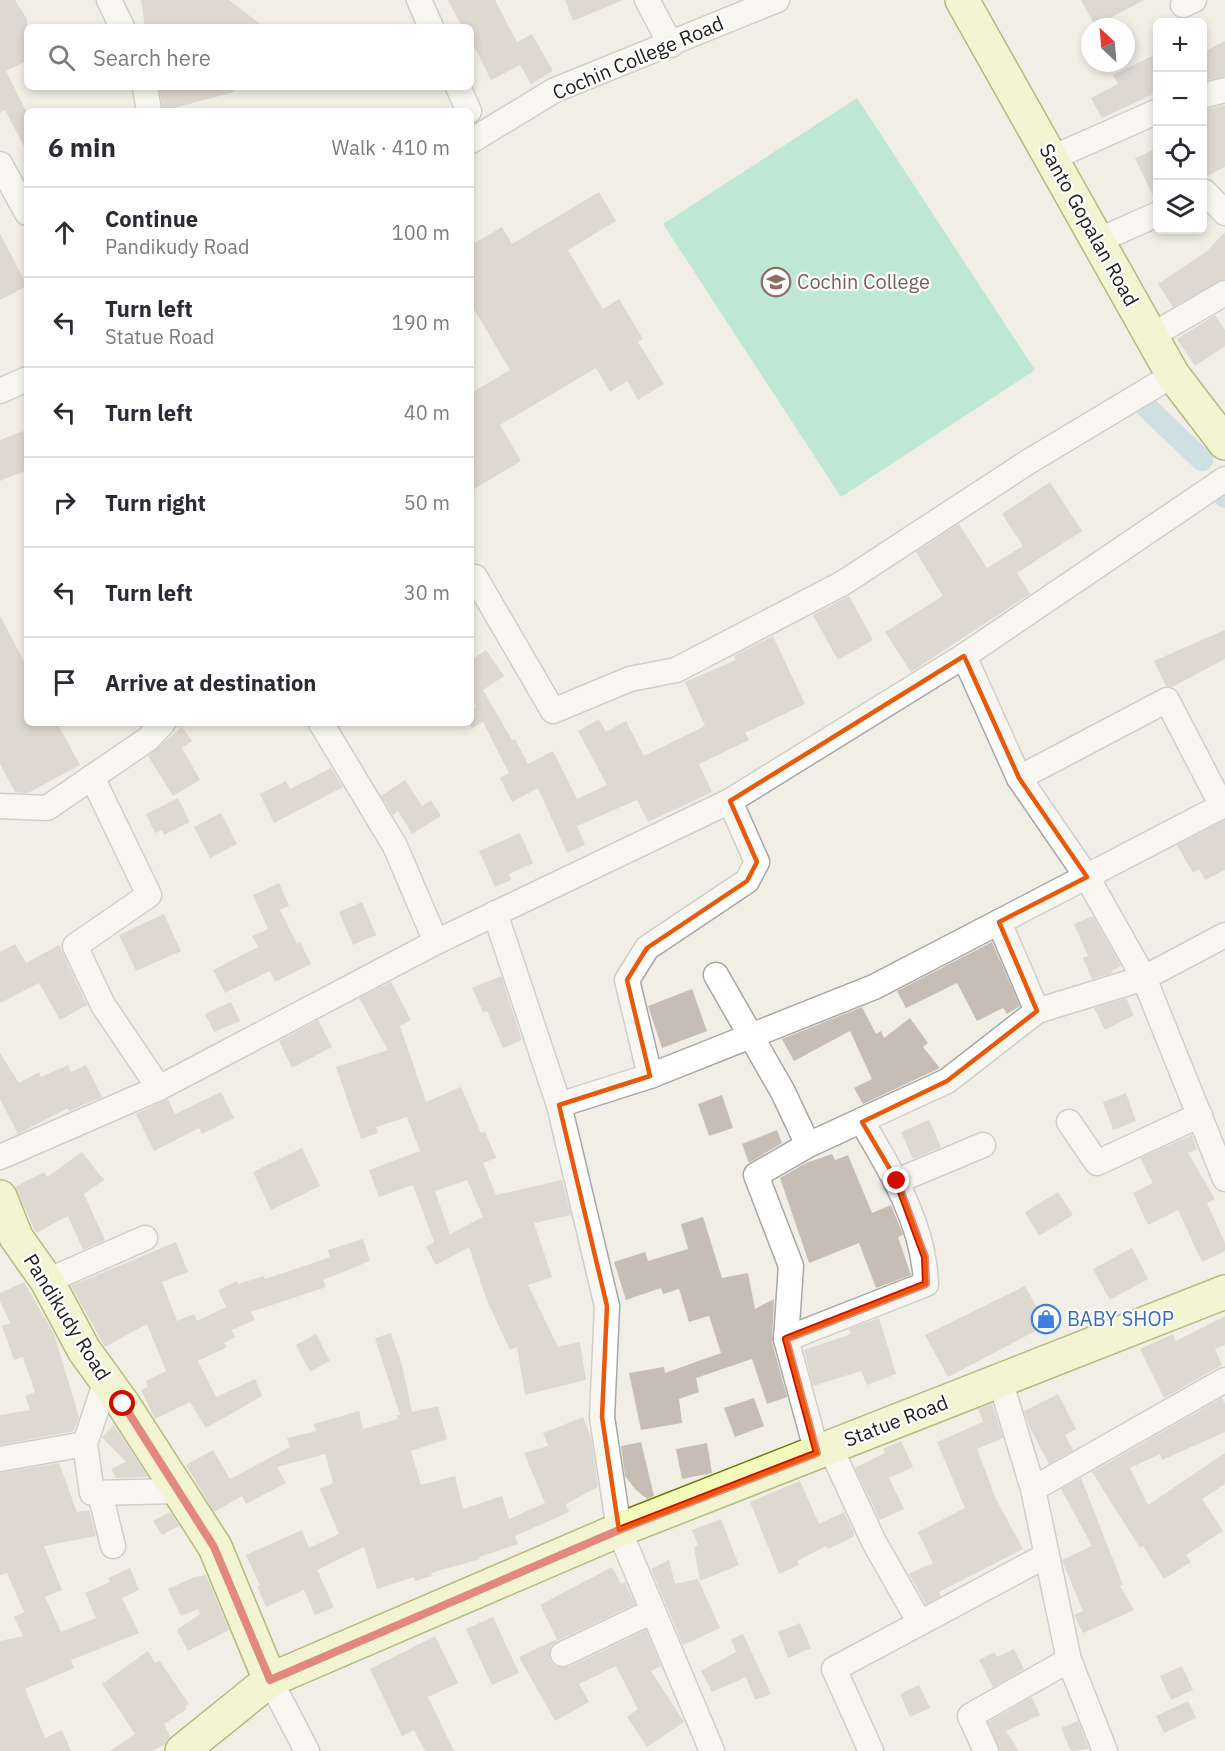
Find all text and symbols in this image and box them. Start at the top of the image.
street label: Cochin College Road [548,9,728,106]
north arrow [1081,18,1135,72]
map controls [1153,18,1207,234]
button: + [1153,18,1207,72]
search box [24,24,474,90]
icon: search [45,41,78,74]
text: Search here [93,43,211,72]
button: − [1153,72,1207,126]
button: locate [1153,126,1207,180]
text: 6 min [48,130,116,164]
text: Walk · 410 m [332,134,450,161]
street label: Santo Gopalan Road [1033,139,1145,311]
button: layers [1153,180,1207,234]
text: Continue [105,204,198,233]
icon: ahead [48,216,81,249]
text: 100 m [392,219,450,246]
text: Pandikudy Road [105,233,250,260]
school or university icon: Cochin College [760,266,792,298]
place label: Cochin College [797,268,930,295]
text: Turn left [105,294,193,323]
icon: left [48,306,81,339]
text: 190 m [392,309,450,336]
text: Statue Road [105,323,214,350]
icon: left [48,396,81,429]
text: Turn left [105,398,193,427]
text: 40 m [404,399,450,426]
icon: right [48,486,81,519]
text: Turn right [105,488,206,517]
text: 50 m [404,489,450,516]
icon: left [48,576,81,609]
text: Turn left [105,578,193,607]
text: 30 m [404,579,450,606]
icon: arrive [48,666,81,699]
text: Arrive at destination [105,668,316,697]
route end [883,1167,909,1193]
street label: Pandikudy Road [18,1248,117,1385]
shop icon: BABY SHOP [1030,1303,1062,1335]
place label: BABY SHOP [1067,1305,1174,1332]
street label: Statue Road [840,1388,952,1453]
route start [109,1390,135,1416]

